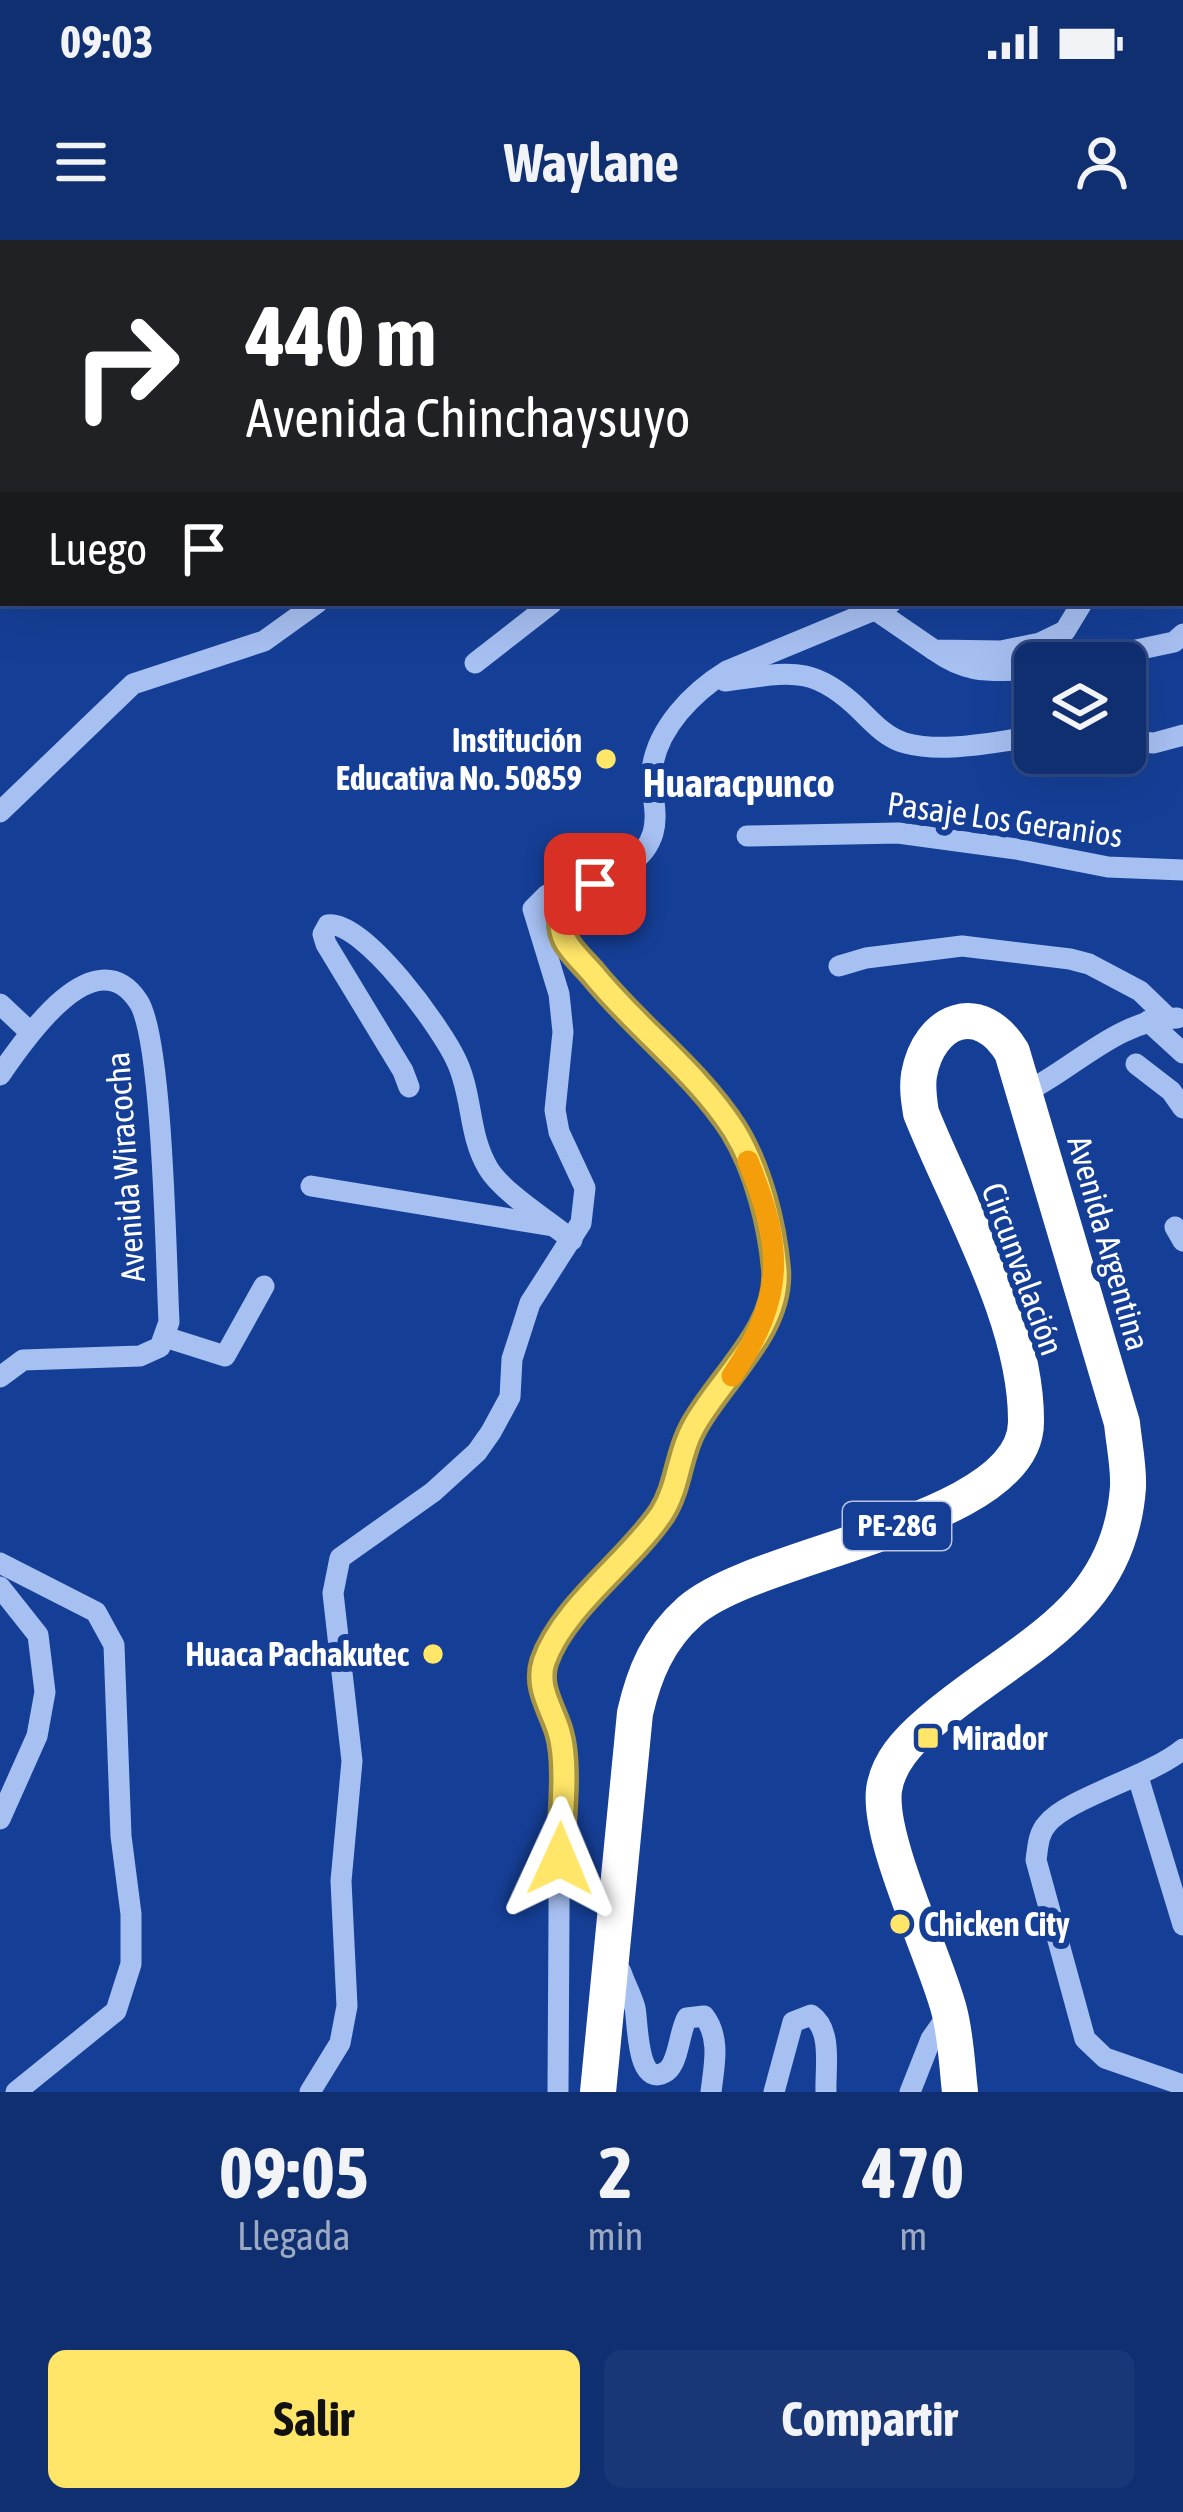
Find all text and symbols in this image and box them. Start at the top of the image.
text: 09:03 [60,16,154,68]
icon: menu [48,129,114,195]
icon: person [1069,129,1135,195]
text: Waylane [504,132,679,193]
icon: right [48,288,204,444]
text: 440 m [246,288,436,384]
text: Avenida Chinchaysuyo [246,387,690,448]
icon: arrive [171,516,237,582]
text: Luego [48,523,147,575]
map controls [1014,642,1146,774]
button: layers [1014,642,1146,774]
place label: Institución Educativa No. 50859 [336,721,582,797]
marker: Institución Educativa No. 50859 [593,746,619,772]
district label: Huaracpunco [643,761,835,805]
street label: Pasaje Los Geranios [885,784,1125,854]
pin [544,833,646,935]
icon: arrive [562,851,628,917]
street label: Avenida Wiracocha [98,1051,152,1283]
street label: Avenida Argentina [1060,1131,1158,1355]
street label: Circunvalación [974,1178,1072,1360]
road number: PE-28G [843,1502,951,1550]
place label: Huaca Pachakutec [185,1635,410,1673]
marker: Huaca Pachakutec [420,1641,446,1667]
place label: Mirador [952,1719,1048,1757]
marker: Mirador [915,1725,941,1751]
position arrow [497,1796,623,1922]
place label: Chicken City [924,1905,1070,1943]
marker: Chicken City [887,1911,913,1937]
text: 09:05 [219,2131,369,2213]
text: 2 [599,2131,632,2213]
text: 470 [863,2131,964,2213]
text: Llegada [237,2214,351,2258]
text: min [588,2214,644,2258]
text: m [899,2214,927,2258]
button: Salir [48,2350,580,2488]
button: Compartir [604,2350,1135,2488]

